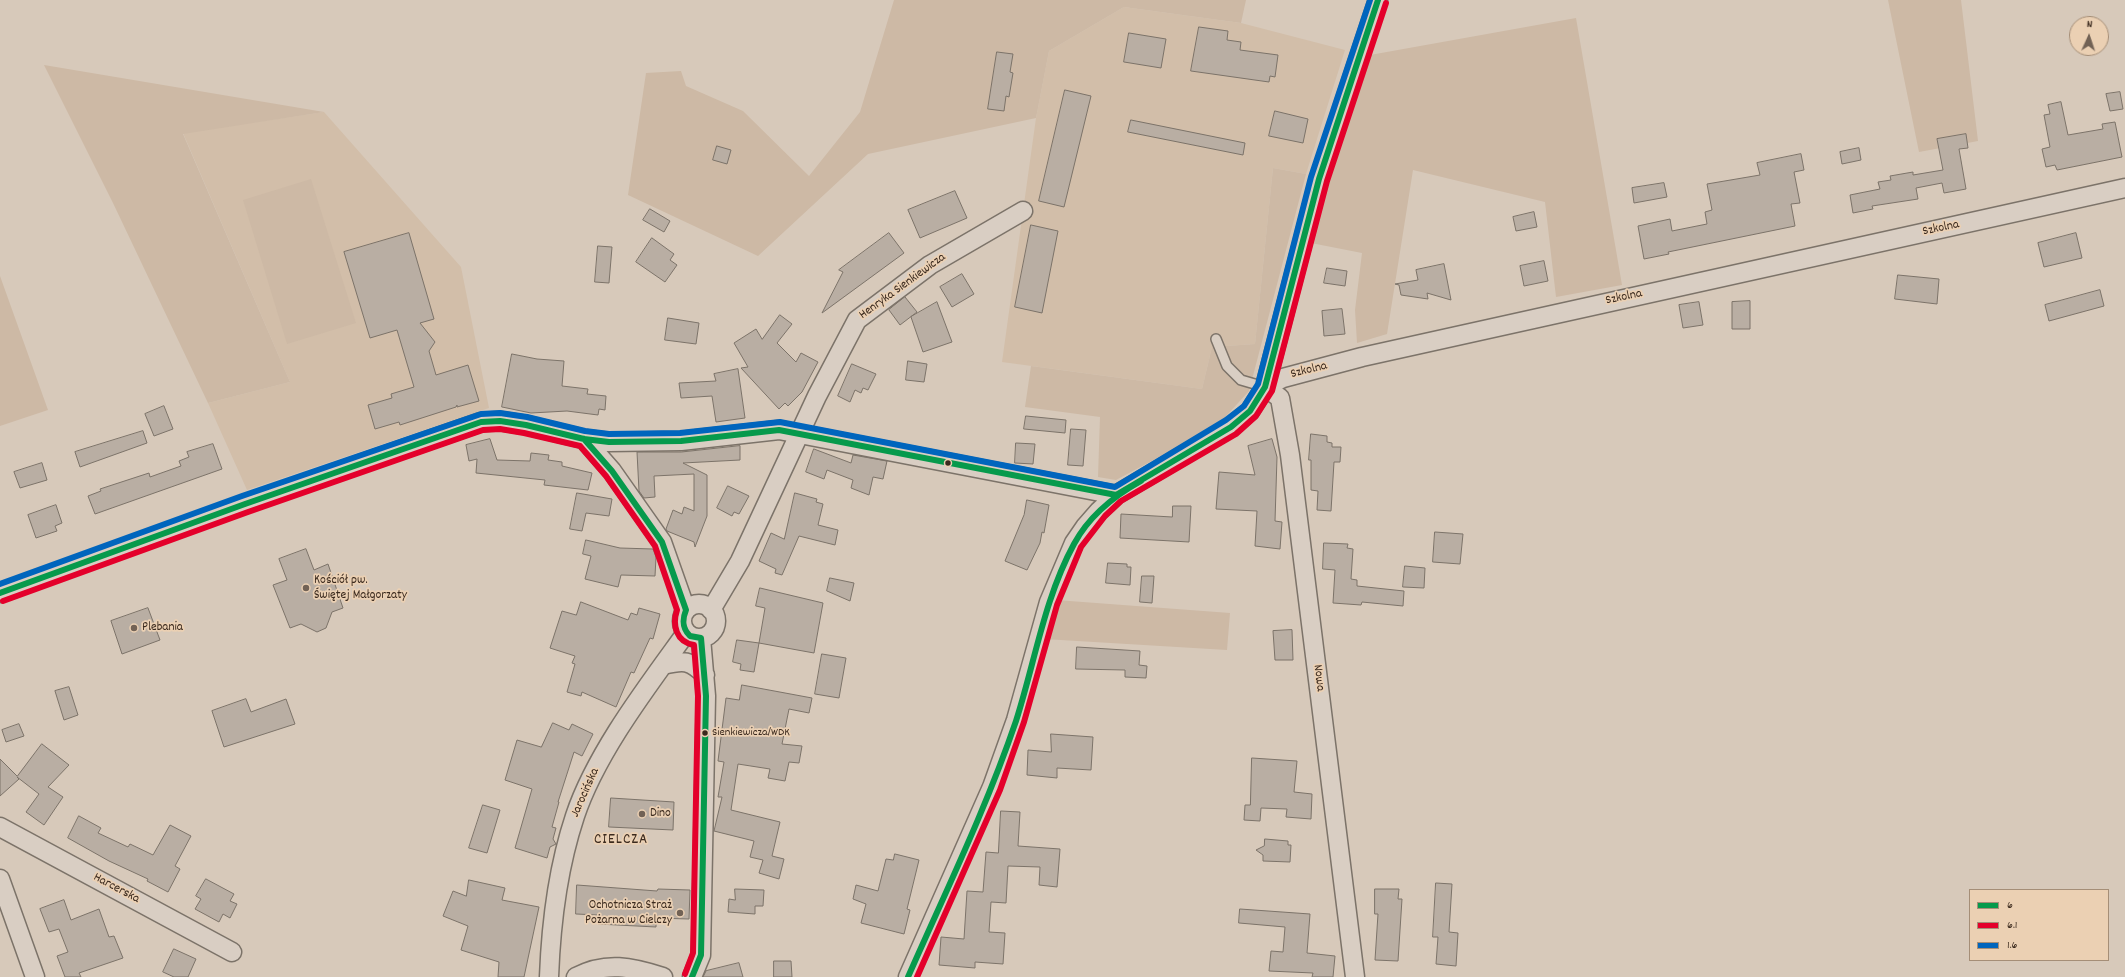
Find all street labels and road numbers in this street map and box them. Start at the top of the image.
street label: Szkolna [1921,218,1961,240]
street label: Henryka Sienkiewicza [857,250,949,324]
street label: Szkolna [1604,287,1644,309]
street label: Szkolna [1289,359,1329,383]
street label: Nowa [1309,664,1327,692]
street label: Jarocińska [568,766,604,820]
street label: Harcerska [90,870,142,908]

